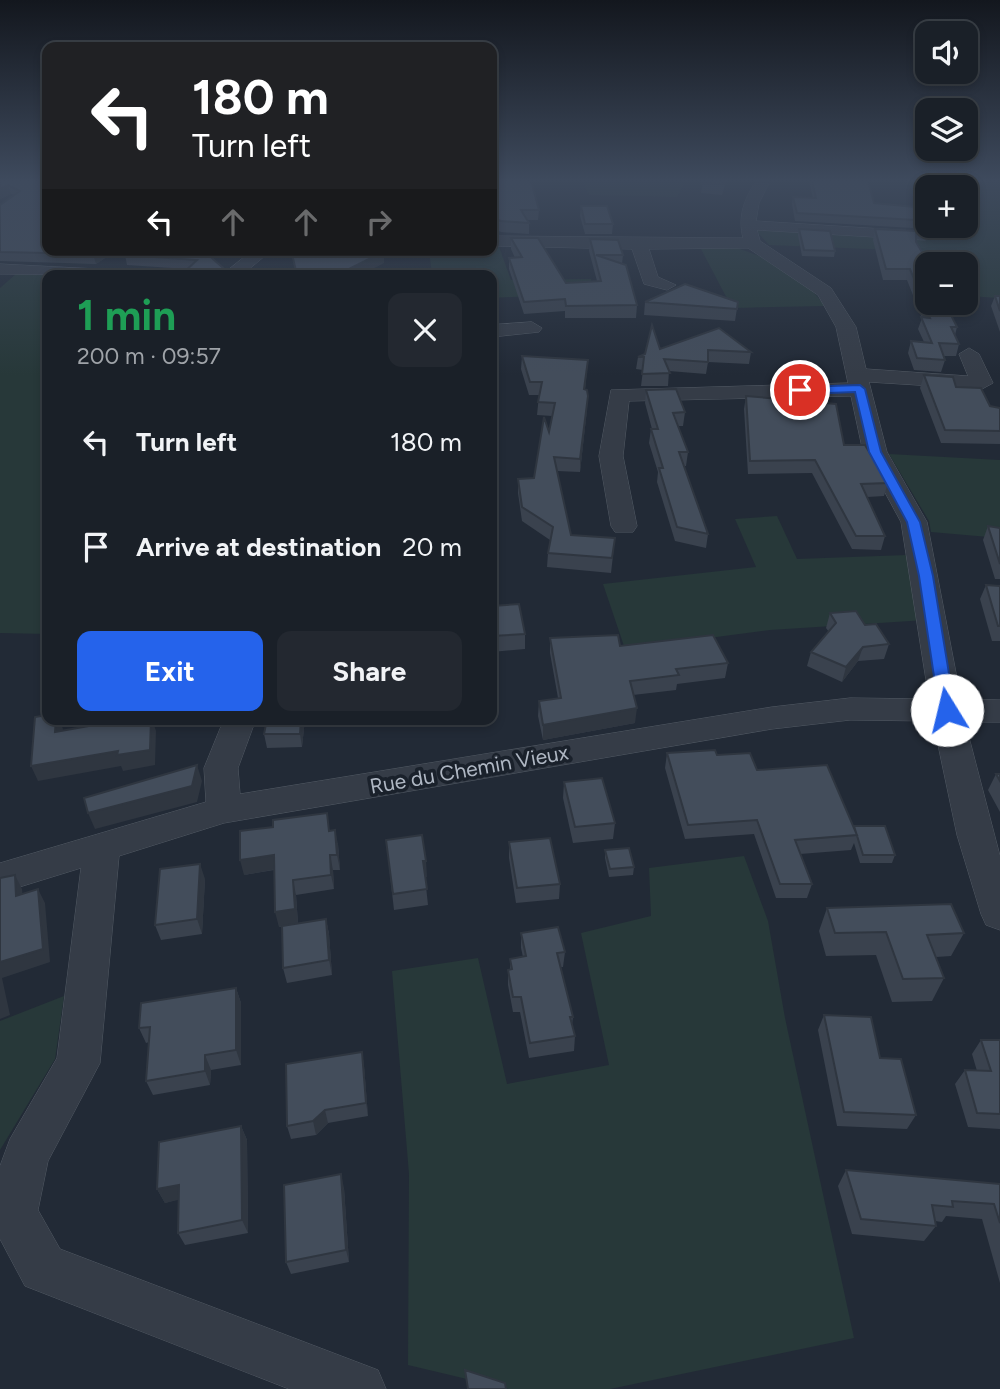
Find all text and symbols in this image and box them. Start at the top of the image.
map controls [915,21,978,315]
button: sound [915,21,978,84]
text: 180 m [192,67,329,126]
icon: left [77,70,168,161]
button: layers [915,98,978,161]
text: Turn left [192,127,311,165]
button: + [915,175,978,238]
icon: left [141,203,179,241]
icon: ahead [214,203,252,241]
icon: ahead [287,203,325,241]
icon: right [360,203,398,241]
button: − [915,252,978,315]
text: 1 min [77,290,176,341]
button: close [388,293,462,367]
text: 200 m · 09:57 [77,342,221,370]
pin [770,360,830,420]
icon: arrive [781,371,819,409]
icon: left [77,423,115,461]
text: Turn left [136,426,237,458]
text: 180 m [390,426,462,458]
icon: arrive [77,528,115,566]
text: Arrive at destination [136,531,381,563]
text: 20 m [402,531,462,563]
button: Exit [77,631,263,711]
button: Share [277,631,462,711]
position arrow [910,673,984,747]
street label: Rue du Chemin Vieux [368,739,570,799]

